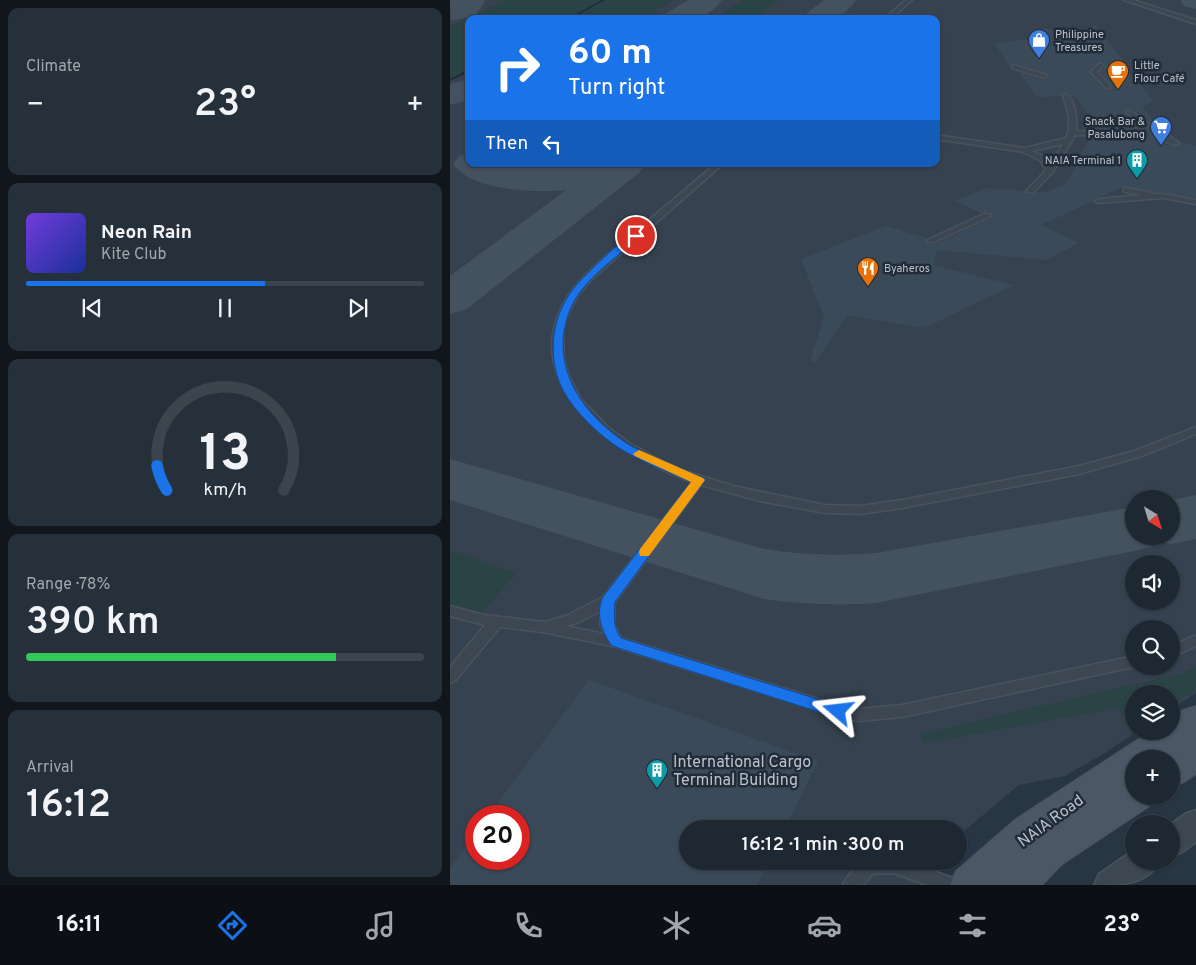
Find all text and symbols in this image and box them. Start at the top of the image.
shop icon: Philippine Treasures [1027,28,1051,59]
place label: Philippine Treasures [1055,28,1104,55]
text: 60 m [568,32,652,76]
icon: right [485,35,550,100]
text: Climate [26,57,81,77]
cafe icon: Little Flour Café [1106,59,1130,90]
place label: Little Flour Café [1134,59,1185,86]
text: Turn right [568,75,665,102]
text: 23° [194,81,256,130]
text: − [26,88,44,124]
text: + [406,88,424,124]
place label: Snack Bar & Pasalubong [1085,115,1146,142]
supermarket icon: Snack Bar & Pasalubong [1149,115,1173,146]
icon: left [538,130,566,158]
text: Then [485,132,528,156]
building icon: NAIA Terminal 1 [1125,148,1149,179]
place label: NAIA Terminal 1 [1045,154,1121,168]
pin [615,215,657,257]
text: Neon Rain [101,221,192,245]
icon: arrive [622,222,650,250]
text: Kite Club [101,245,166,265]
restaurant icon: Byaheros [856,256,880,287]
place label: Byaheros [884,262,930,276]
icon: previous [78,294,106,322]
icon: pause [211,294,239,322]
icon: next [344,294,372,322]
text: 13 [199,423,251,489]
text: km/h [203,479,247,502]
north arrow [1125,490,1180,545]
map controls [1125,490,1180,870]
button: sound [1125,555,1180,610]
text: Range · 78% [26,575,110,595]
text: 390 km [26,599,160,648]
button: search [1125,620,1180,675]
position arrow [811,684,863,736]
button: layers [1125,685,1180,740]
button: + [1125,750,1180,805]
place label: International Cargo Terminal Building [673,753,811,791]
text: Arrival [26,758,74,778]
building icon: International Cargo Terminal Building [645,758,669,789]
text: 16:12 [26,782,111,831]
street label: NAIA Road [1014,791,1088,852]
speed limit sign: 20 [465,805,530,870]
button: − [1125,815,1180,870]
text: 16:12 · 1 min · 300 m [742,833,905,857]
icon: directions [215,908,250,943]
icon: music [363,908,398,943]
icon: phone [511,908,546,943]
icon: climate [659,908,694,943]
icon: car [807,908,842,943]
icon: filters [955,908,990,943]
text: 16:11 [57,912,102,939]
text: 23° [1104,912,1139,939]

